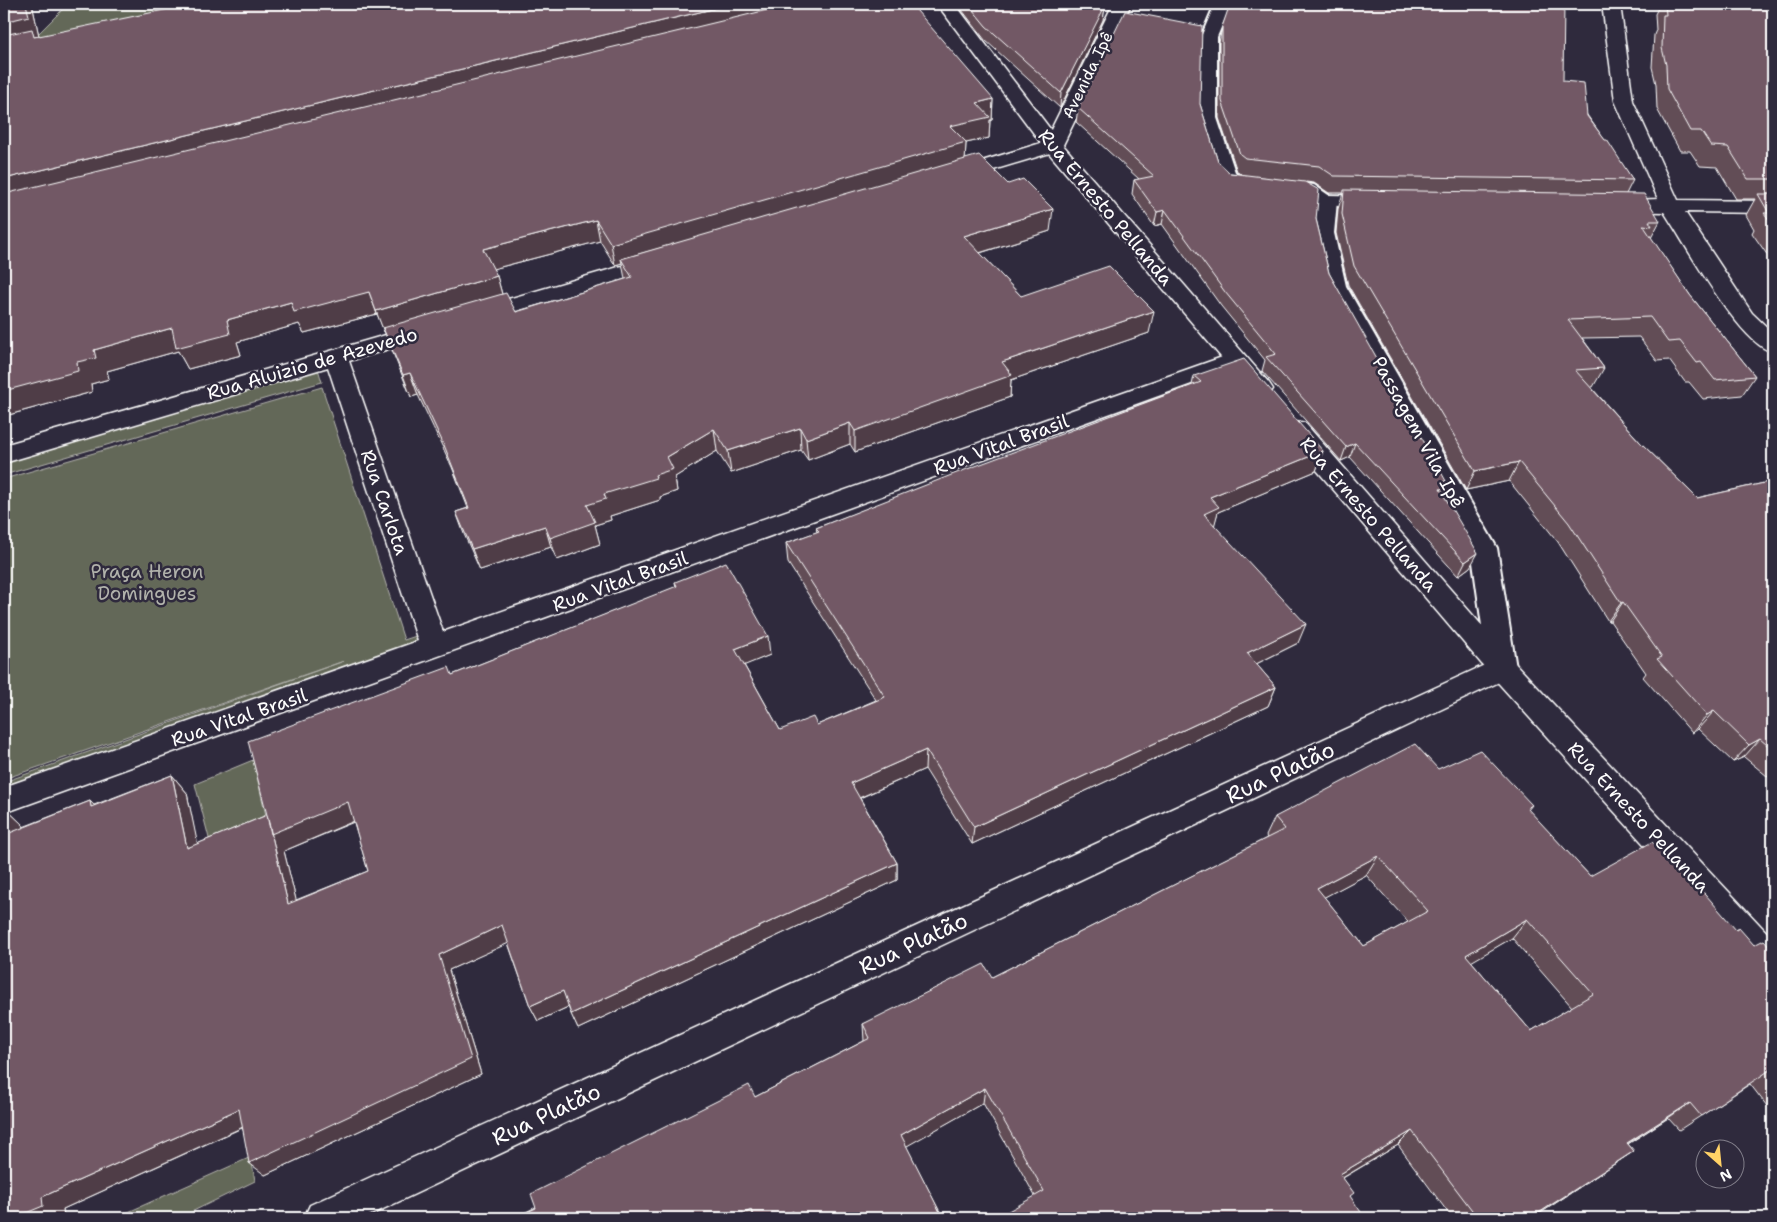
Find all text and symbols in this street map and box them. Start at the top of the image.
street label: Avenida Ipê [1057,28,1118,122]
street label: Rua Ernesto Pellanda [1033,124,1179,291]
street label: Rua Aluizio de Azevedo [204,321,420,406]
street label: Passagem Vila Ipê [1366,352,1471,513]
street label: Rua Vital Brasil [930,408,1073,481]
street label: Rua Ernesto Pellanda [1294,432,1443,597]
street label: Rua Carlota [355,446,414,558]
street label: Rua Vital Brasil [549,545,692,618]
park label: Praça Heron Domingues [91,559,203,606]
street label: Rua Vital Brasil [168,682,311,752]
street label: Rua Platão [1221,735,1339,810]
street label: Rua Ernesto Pellanda [1562,737,1715,898]
street label: Rua Platão [854,906,972,981]
street label: Rua Platão [487,1077,605,1152]
north arrow [1694,1140,1744,1190]
text: N [1717,1165,1735,1186]

